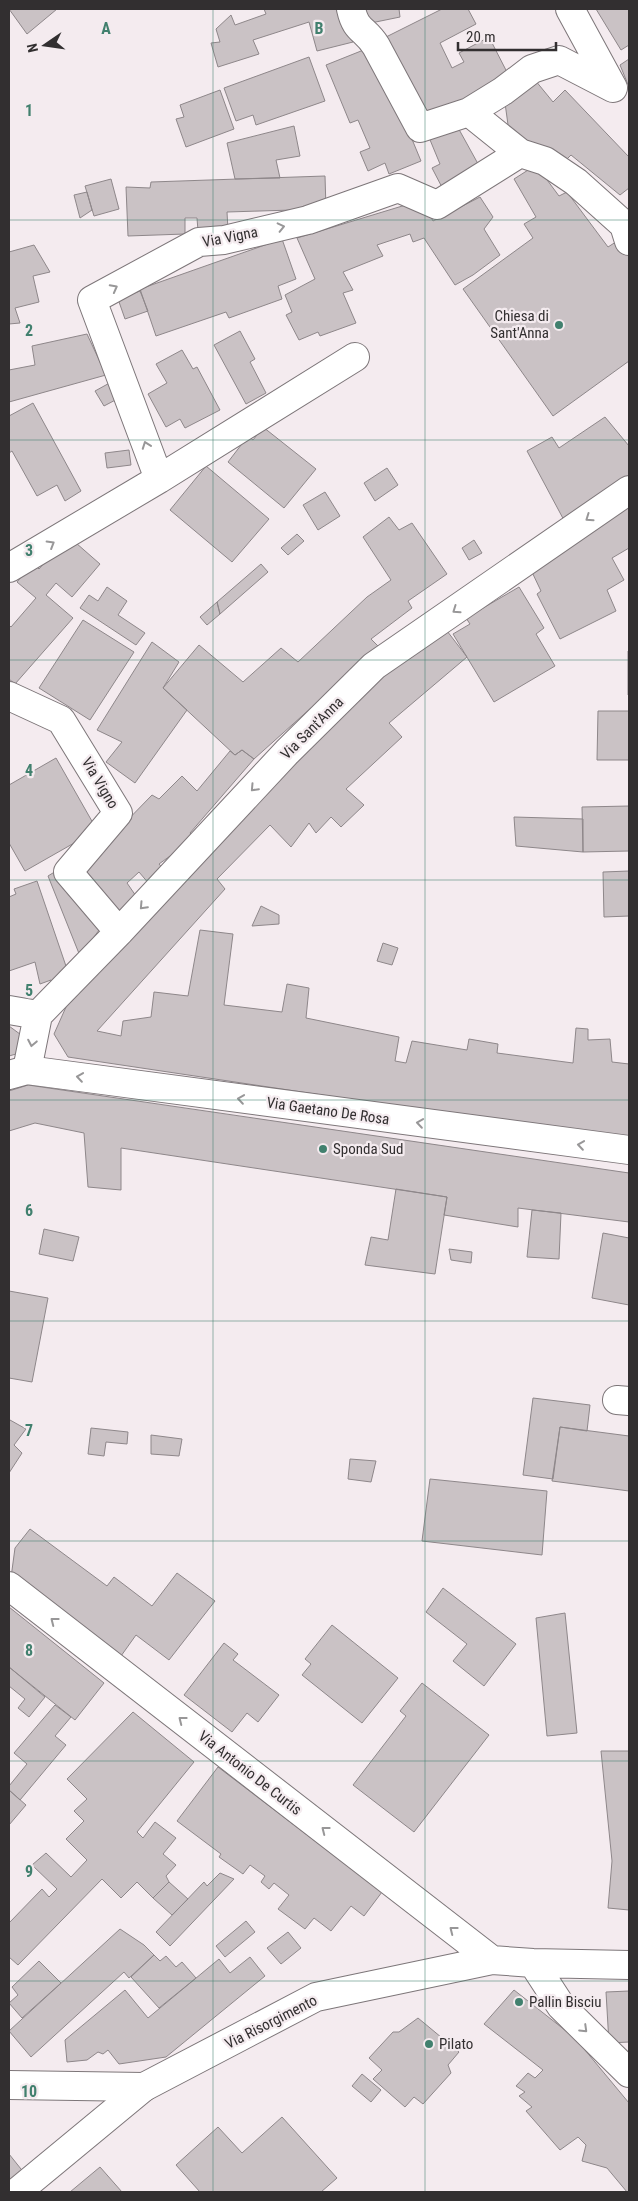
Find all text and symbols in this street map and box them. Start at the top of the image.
text: A [101,19,111,38]
text: B [315,19,324,38]
north arrow [20,20,70,70]
scale bar [458,20,556,52]
text: 20 m [466,28,496,46]
text: N [24,42,41,54]
text: 1 [25,101,33,120]
one-way arrow [276,222,285,233]
street label: Via Vigna [201,223,259,251]
one-way arrow [108,284,117,294]
place label: Chiesa di Sant'Anna [490,307,549,342]
marker: Chiesa di Sant'Anna [553,319,565,331]
text: 2 [25,321,33,340]
one-way arrow [142,441,152,450]
one-way arrow [585,512,595,521]
one-way arrow [45,540,54,550]
text: 3 [25,541,33,560]
one-way arrow [452,604,461,613]
street label: Via Sant'Anna [277,693,347,763]
street label: Via Vigno [78,754,122,812]
text: 4 [25,761,33,780]
one-way arrow [251,782,260,791]
one-way arrow [140,901,149,910]
text: 5 [25,981,33,1000]
one-way arrow [28,1038,38,1047]
one-way arrow [76,1073,85,1083]
street label: Via Gaetano De Rosa [265,1093,391,1129]
one-way arrow [237,1094,245,1105]
one-way arrow [415,1118,423,1129]
place label: Sponda Sud [333,1140,404,1158]
one-way arrow [576,1140,584,1151]
marker: Sponda Sud [317,1143,329,1155]
text: 6 [25,1201,33,1220]
text: 7 [25,1421,33,1440]
one-way arrow [51,1618,60,1626]
text: 8 [25,1641,33,1660]
one-way arrow [179,1718,188,1726]
street label: Via Antonio De Curtis [195,1727,305,1819]
one-way arrow [322,1828,331,1836]
text: 9 [25,1862,33,1881]
one-way arrow [449,1927,459,1936]
street label: Via Risorgimento [222,1991,320,2053]
place label: Pallin Bisciu [529,1993,602,2011]
marker: Pallin Bisciu [513,1996,525,2008]
one-way arrow [578,2023,587,2032]
place label: Pilato [439,2035,473,2053]
marker: Pilato [423,2038,435,2050]
text: 10 [21,2082,37,2101]

